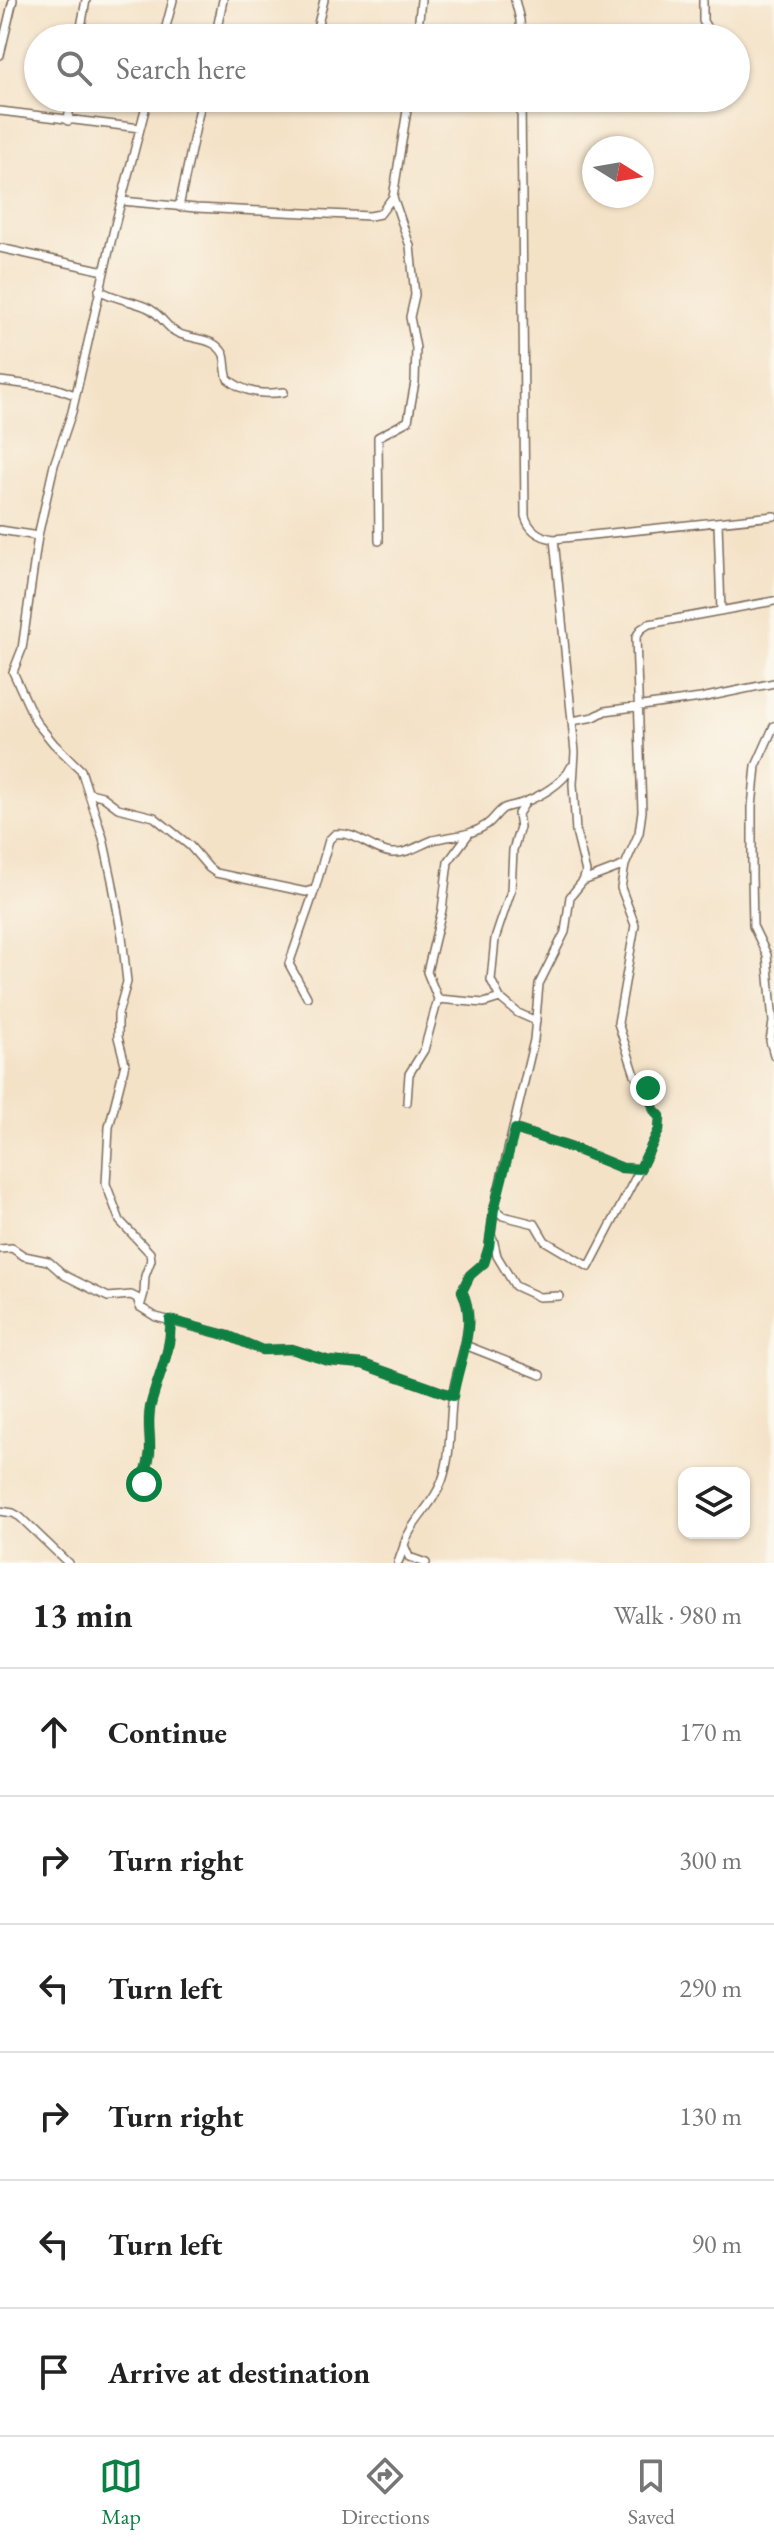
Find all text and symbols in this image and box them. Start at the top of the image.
search box [24,24,750,112]
icon: search [52,46,96,90]
text: Search here [116,49,246,88]
north arrow [582,136,654,208]
route end [630,1070,666,1106]
route start [126,1466,162,1502]
map controls [678,1467,750,1539]
button: layers [678,1467,750,1539]
text: 13 min [32,1593,133,1637]
text: Walk · 980 m [614,1598,742,1632]
icon: ahead [32,1710,76,1754]
text: Continue [108,1713,227,1752]
text: 170 m [679,1715,742,1749]
icon: right [32,1838,76,1882]
text: Turn right [108,1841,244,1880]
text: 300 m [679,1843,742,1877]
icon: left [32,1966,76,2010]
text: Turn left [108,1969,222,2008]
text: 290 m [679,1971,742,2005]
icon: right [32,2094,76,2138]
text: Turn right [108,2097,244,2136]
text: 130 m [679,2099,742,2133]
icon: left [32,2222,76,2266]
text: Turn left [108,2225,222,2264]
text: 90 m [692,2227,742,2261]
icon: arrive [32,2350,76,2394]
text: Arrive at destination [108,2353,370,2392]
tab: Map [99,2454,143,2531]
tab: Directions [341,2454,430,2531]
tab: Saved [628,2454,675,2531]

